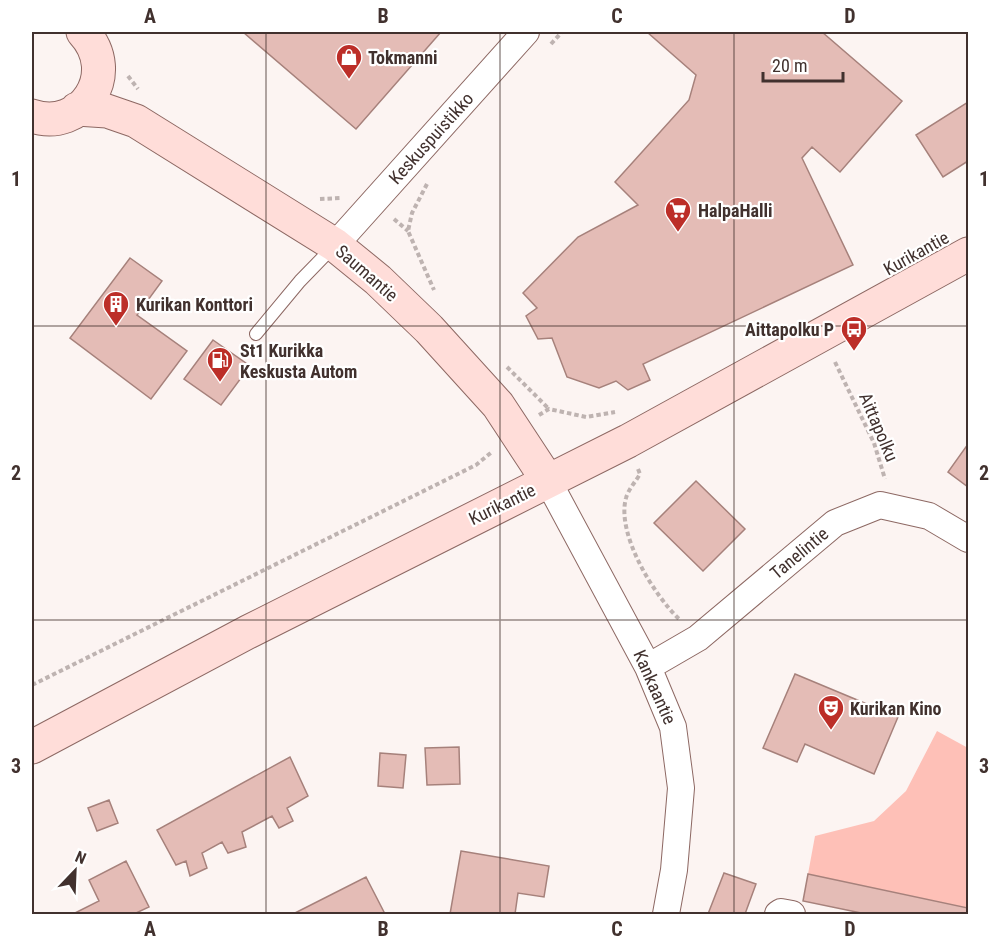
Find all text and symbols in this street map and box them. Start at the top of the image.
text: A [144,4,156,28]
text: B [377,4,389,28]
text: C [611,4,623,28]
text: D [844,4,856,28]
shop icon: Tokmanni [334,42,364,80]
scale bar [763,45,842,83]
place label: Tokmanni [368,47,438,68]
text: 20 m [772,55,807,76]
street label: Keskuspuistikko [384,88,478,188]
text: 1 [11,167,21,191]
text: 1 [979,167,989,191]
supermarket icon: HalpaHalli [663,195,693,233]
place label: HalpaHalli [698,200,773,221]
street label: Kurikantie [880,227,952,279]
street label: Saumantie [332,240,402,306]
building icon: Kurikan Konttori [101,289,131,327]
place label: Kurikan Konttori [136,294,253,315]
bus stop icon: Aittapolku P [839,314,869,352]
place label: Aittapolku P [745,319,834,340]
place label: St1 Kurikka Keskusta Autom [240,340,357,382]
fuel station icon: St1 Kurikka Keskusta Autom [205,345,235,383]
street label: Aittapolku [855,389,903,465]
text: 2 [11,461,21,485]
text: 2 [979,461,989,485]
street label: Kurikantie [465,479,539,529]
street label: Tanelintie [766,523,832,583]
street label: Kankaantie [629,647,681,727]
theatre icon: Kurikan Kino [816,693,846,731]
place label: Kurikan Kino [850,698,942,719]
text: 3 [11,754,21,778]
text: 3 [979,754,989,778]
north arrow [45,841,105,901]
text: N [72,847,89,868]
text: A [144,917,156,941]
text: B [377,917,389,941]
text: C [611,917,623,941]
text: D [844,917,856,941]

